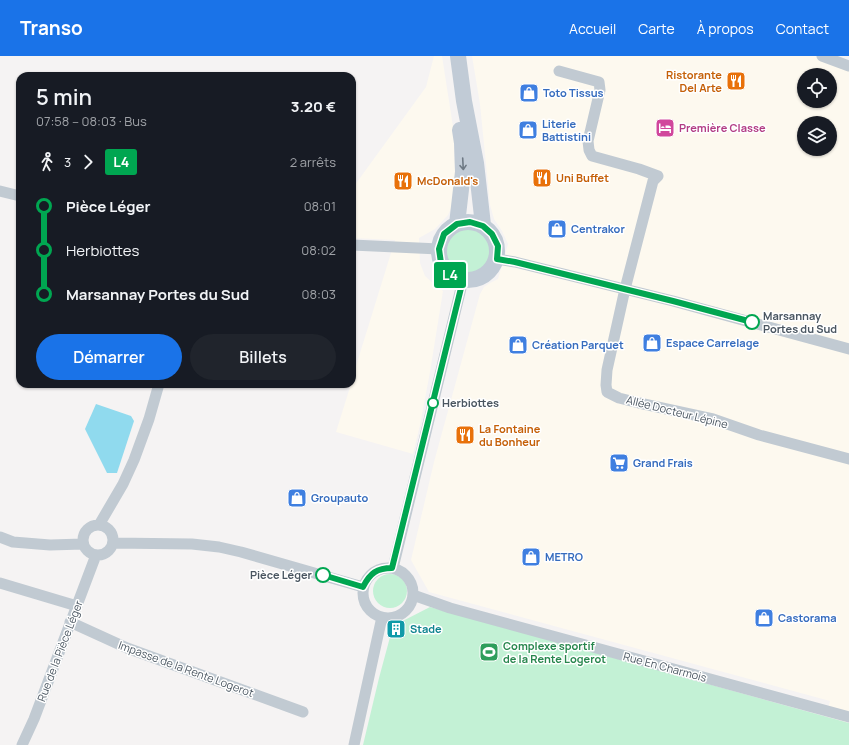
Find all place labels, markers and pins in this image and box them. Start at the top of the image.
place label: Ristorante Del Arte [666,67,722,95]
restaurant icon: Ristorante Del Arte [725,70,747,92]
shop icon: Toto Tissus [518,82,540,104]
place label: Toto Tissus [543,85,604,100]
place label: Literie Battistini [542,116,591,144]
hotel icon: Première Classe [654,117,676,139]
shop icon: Literie Battistini [517,119,539,141]
place label: Première Classe [679,120,766,135]
restaurant icon: Uni Buffet [531,167,553,189]
restaurant icon: McDonald's [392,170,414,192]
place label: Uni Buffet [556,170,609,185]
place label: McDonald's [417,173,478,188]
shop icon: Centrakor [546,218,568,240]
place label: Centrakor [571,221,625,236]
place label: Marsannay Portes du Sud [763,308,837,336]
marker: Marsannay Portes du Sud [744,314,760,330]
shop icon: Espace Carrelage [641,332,663,354]
shop icon: Création Parquet [507,334,529,356]
place label: Espace Carrelage [666,335,759,350]
place label: Création Parquet [532,337,624,352]
place label: Herbiottes [442,395,499,410]
marker: Herbiottes [427,397,439,409]
place label: La Fontaine du Bonheur [479,421,541,449]
restaurant icon: La Fontaine du Bonheur [454,424,476,446]
supermarket icon: Grand Frais [608,452,630,474]
place label: Grand Frais [633,455,693,470]
shop icon: Groupauto [286,487,308,509]
place label: Groupauto [311,490,368,505]
shop icon: METRO [520,546,542,568]
place label: METRO [545,549,583,564]
place label: Pièce Léger [250,567,313,582]
marker: Pièce Léger [315,567,331,583]
shop icon: Castorama [753,607,775,629]
place label: Castorama [778,610,837,625]
building icon: Stade [385,618,407,640]
place label: Stade [410,621,442,636]
place label: Complexe sportif de la Rente Logerot [503,638,606,666]
sports icon: Complexe sportif de la Rente Logerot [478,641,500,663]

